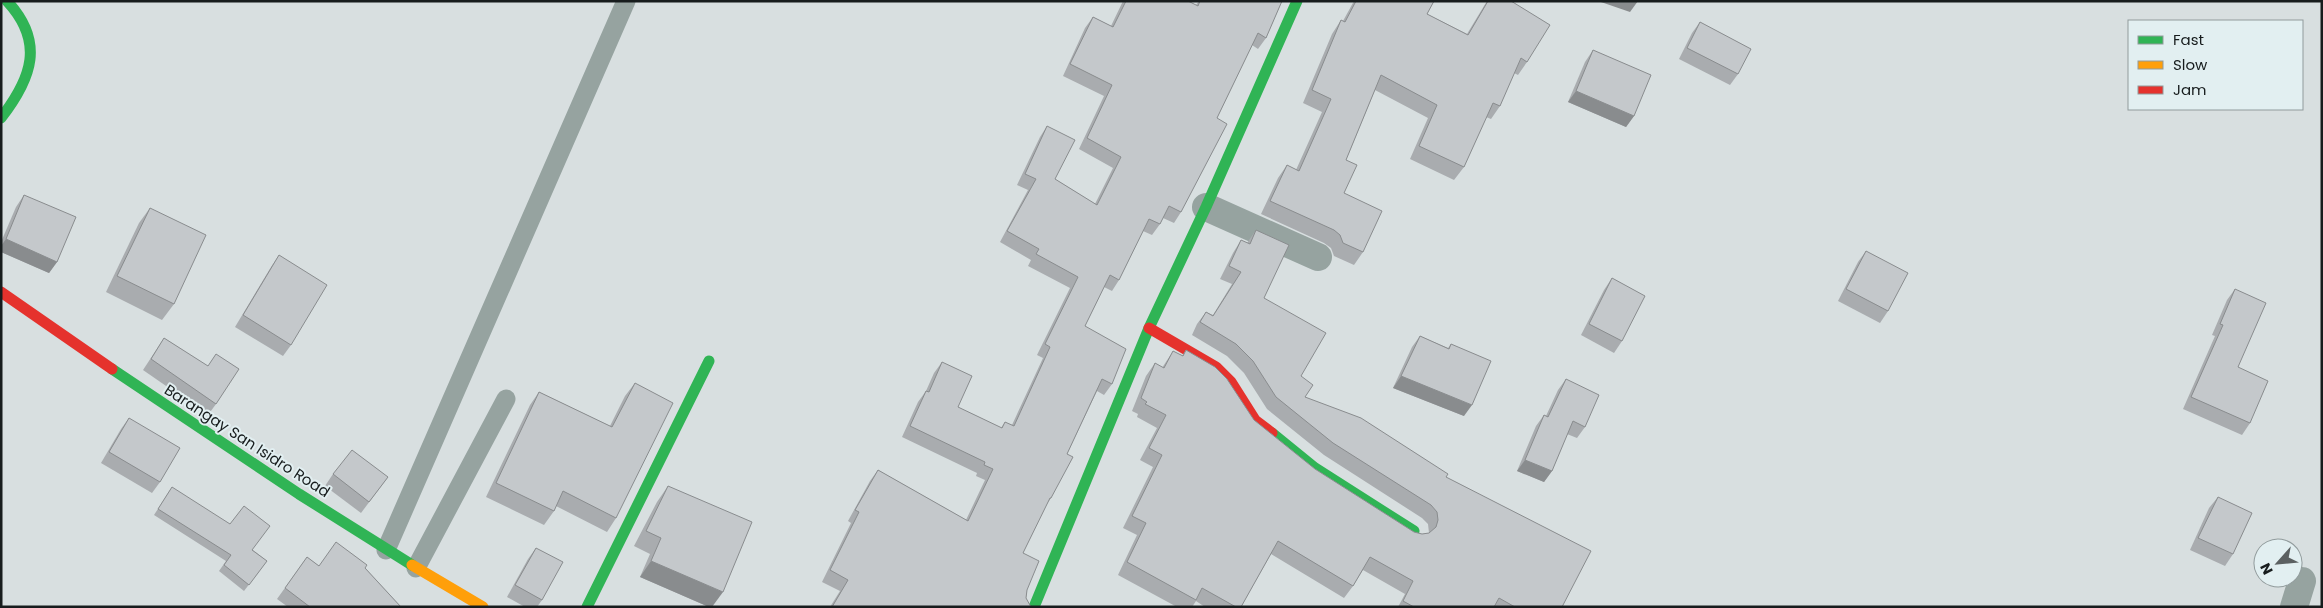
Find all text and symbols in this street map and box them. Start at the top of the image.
legend [2128,20,2303,110]
text: Fast [2173,29,2204,50]
text: Slow [2173,54,2208,75]
text: Jam [2173,79,2207,100]
street label: Barangay San Isidro Road [160,379,334,502]
north arrow [2253,538,2303,588]
text: N [2255,560,2278,578]

